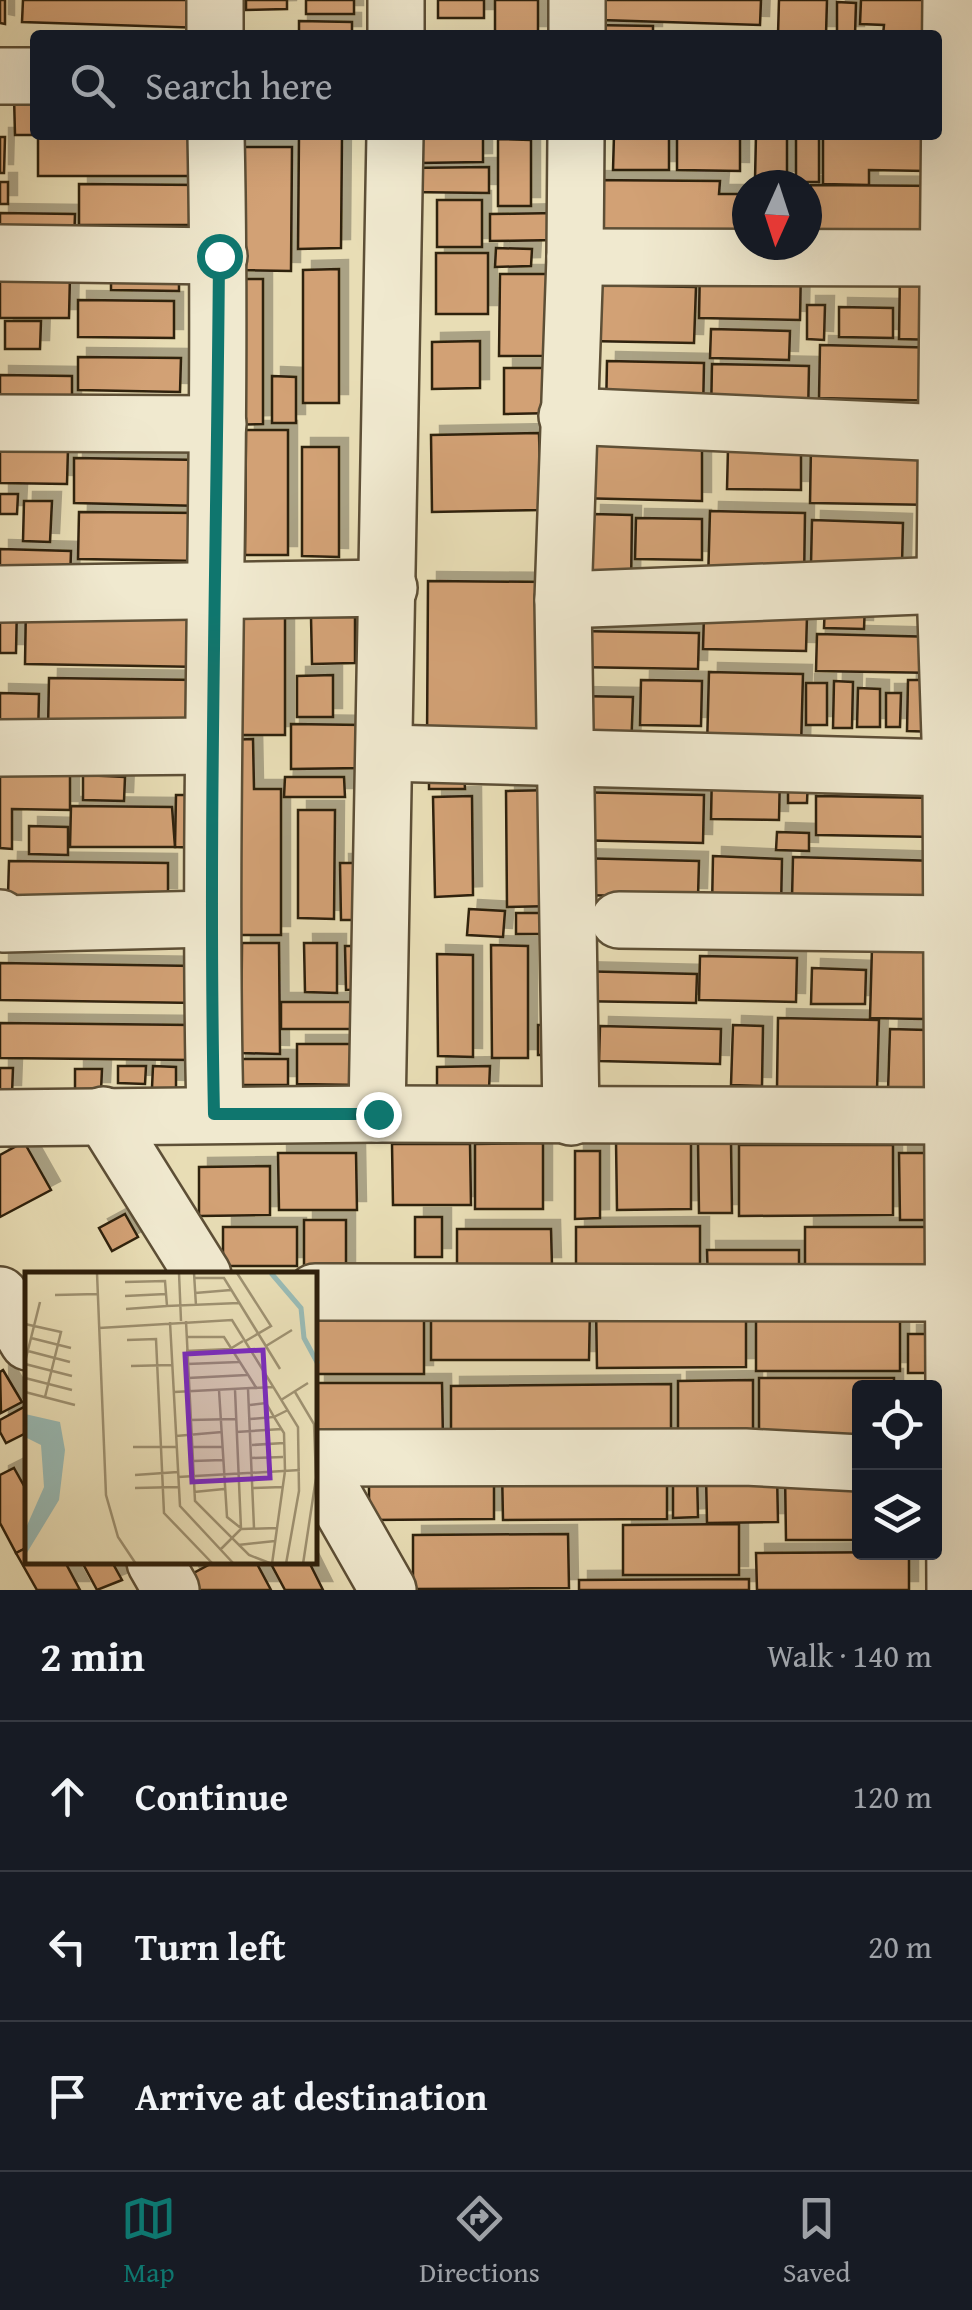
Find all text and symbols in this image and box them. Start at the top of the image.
search box [30,30,942,140]
text: Search here [145,57,333,113]
icon: search [65,58,120,113]
north arrow [732,170,822,260]
route start [197,234,243,280]
route end [356,1092,402,1138]
inset map [25,1272,318,1565]
map controls [852,1380,942,1560]
button: locate [852,1380,942,1470]
button: layers [852,1470,942,1560]
text: 2 min [40,1625,145,1686]
text: Walk · 140 m [767,1632,932,1679]
text: Continue [135,1768,288,1824]
icon: ahead [40,1769,95,1824]
text: 120 m [853,1773,932,1820]
text: Turn left [135,1918,286,1974]
icon: left [40,1919,95,1974]
text: 20 m [868,1923,932,1970]
text: Arrive at destination [135,2068,488,2124]
icon: arrive [40,2069,95,2124]
tab: Map [121,2191,176,2292]
tab: Directions [419,2191,540,2292]
tab: Saved [783,2191,851,2292]

